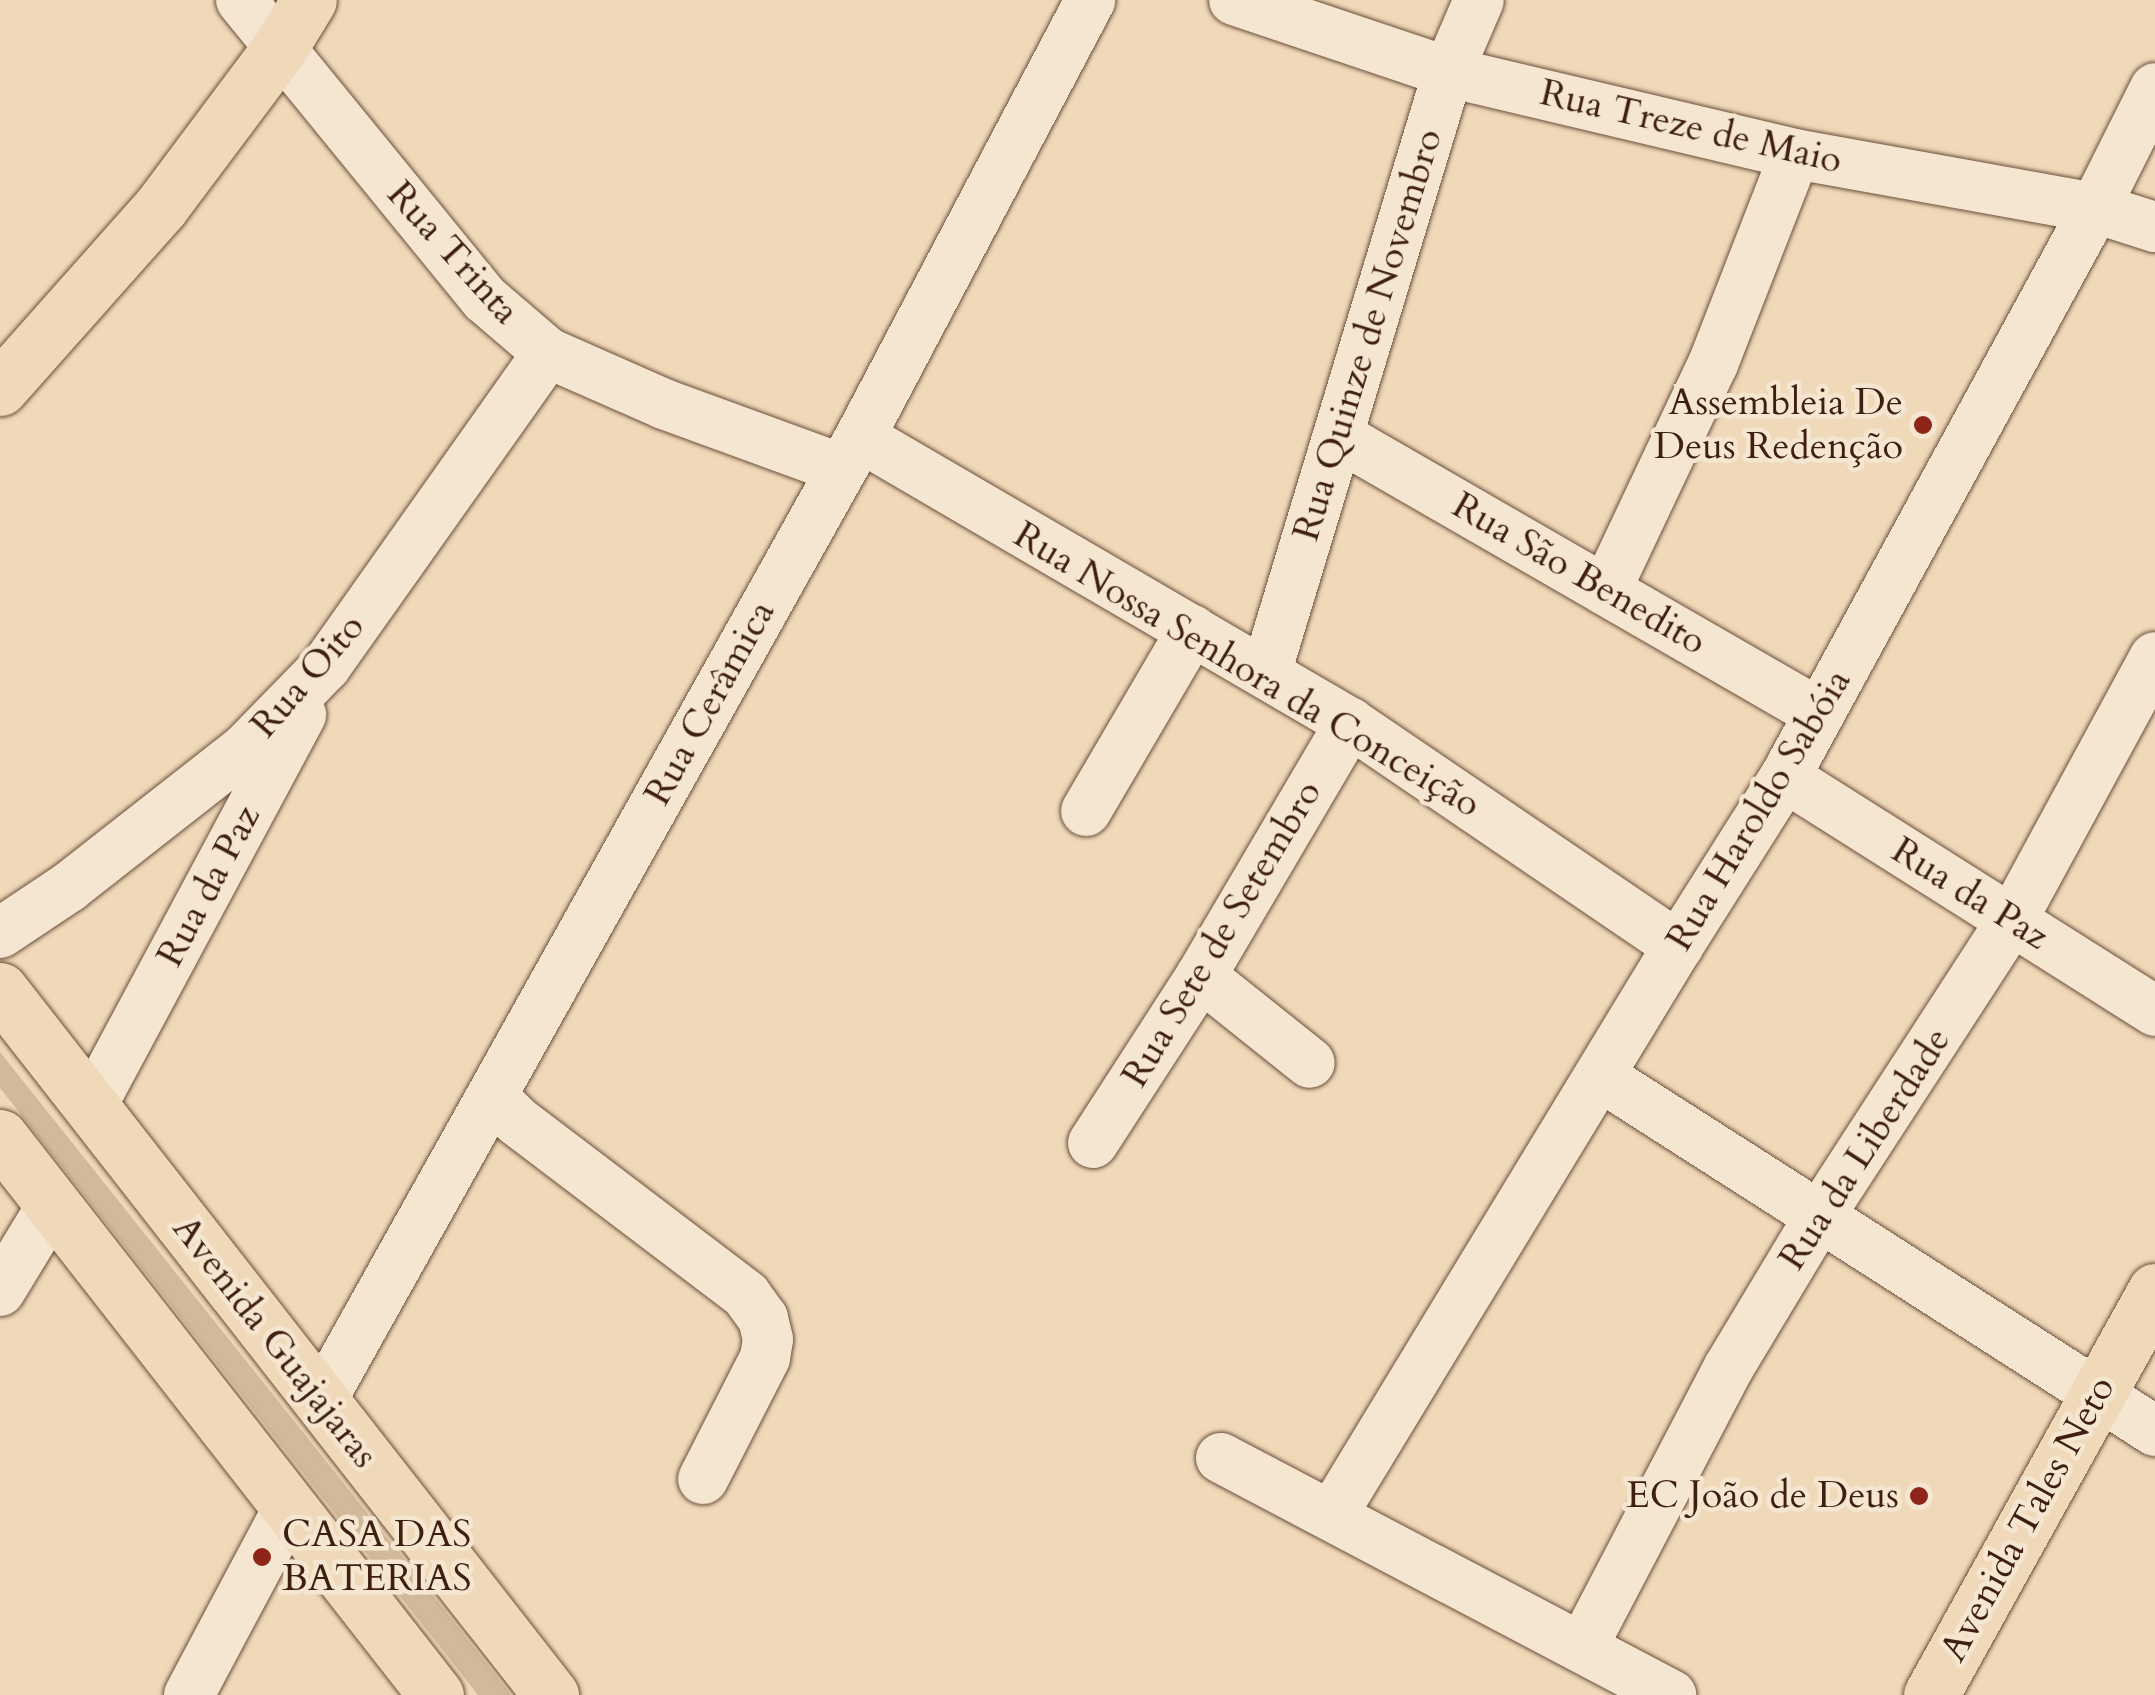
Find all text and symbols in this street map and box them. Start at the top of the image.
street label: Rua Treze de Maio [1536,70,1846,184]
street label: Rua Quinze de Novembro [1284,124,1452,546]
street label: Rua Trinta [377,172,529,334]
place label: Assembleia De Deus Redenção [1654,380,1903,469]
marker: Assembleia De Deus Redenção [1912,414,1934,436]
street label: Rua São Benedito [1444,483,1714,665]
street label: Rua Nossa Senhora da Conceição [1005,512,1489,828]
street label: Rua Cerâmica [635,593,785,813]
street label: Rua Oito [242,604,374,748]
street label: Rua Haroldo Sabóia [1657,661,1861,959]
street label: Rua Sete de Setembro [1112,772,1332,1096]
street label: Rua da Paz [147,797,271,975]
street label: Rua da Paz [1883,828,2057,960]
street label: Rua da Liberdade [1770,1019,1960,1279]
street label: Avenida Guajajaras [162,1207,388,1477]
street label: Avenida Tales Neto [1931,1368,2125,1670]
place label: EC João de Deus [1626,1473,1899,1519]
marker: EC João de Deus [1908,1485,1930,1507]
place label: CASA DAS BATERIAS [282,1512,472,1602]
marker: CASA DAS BATERIAS [251,1546,273,1568]

